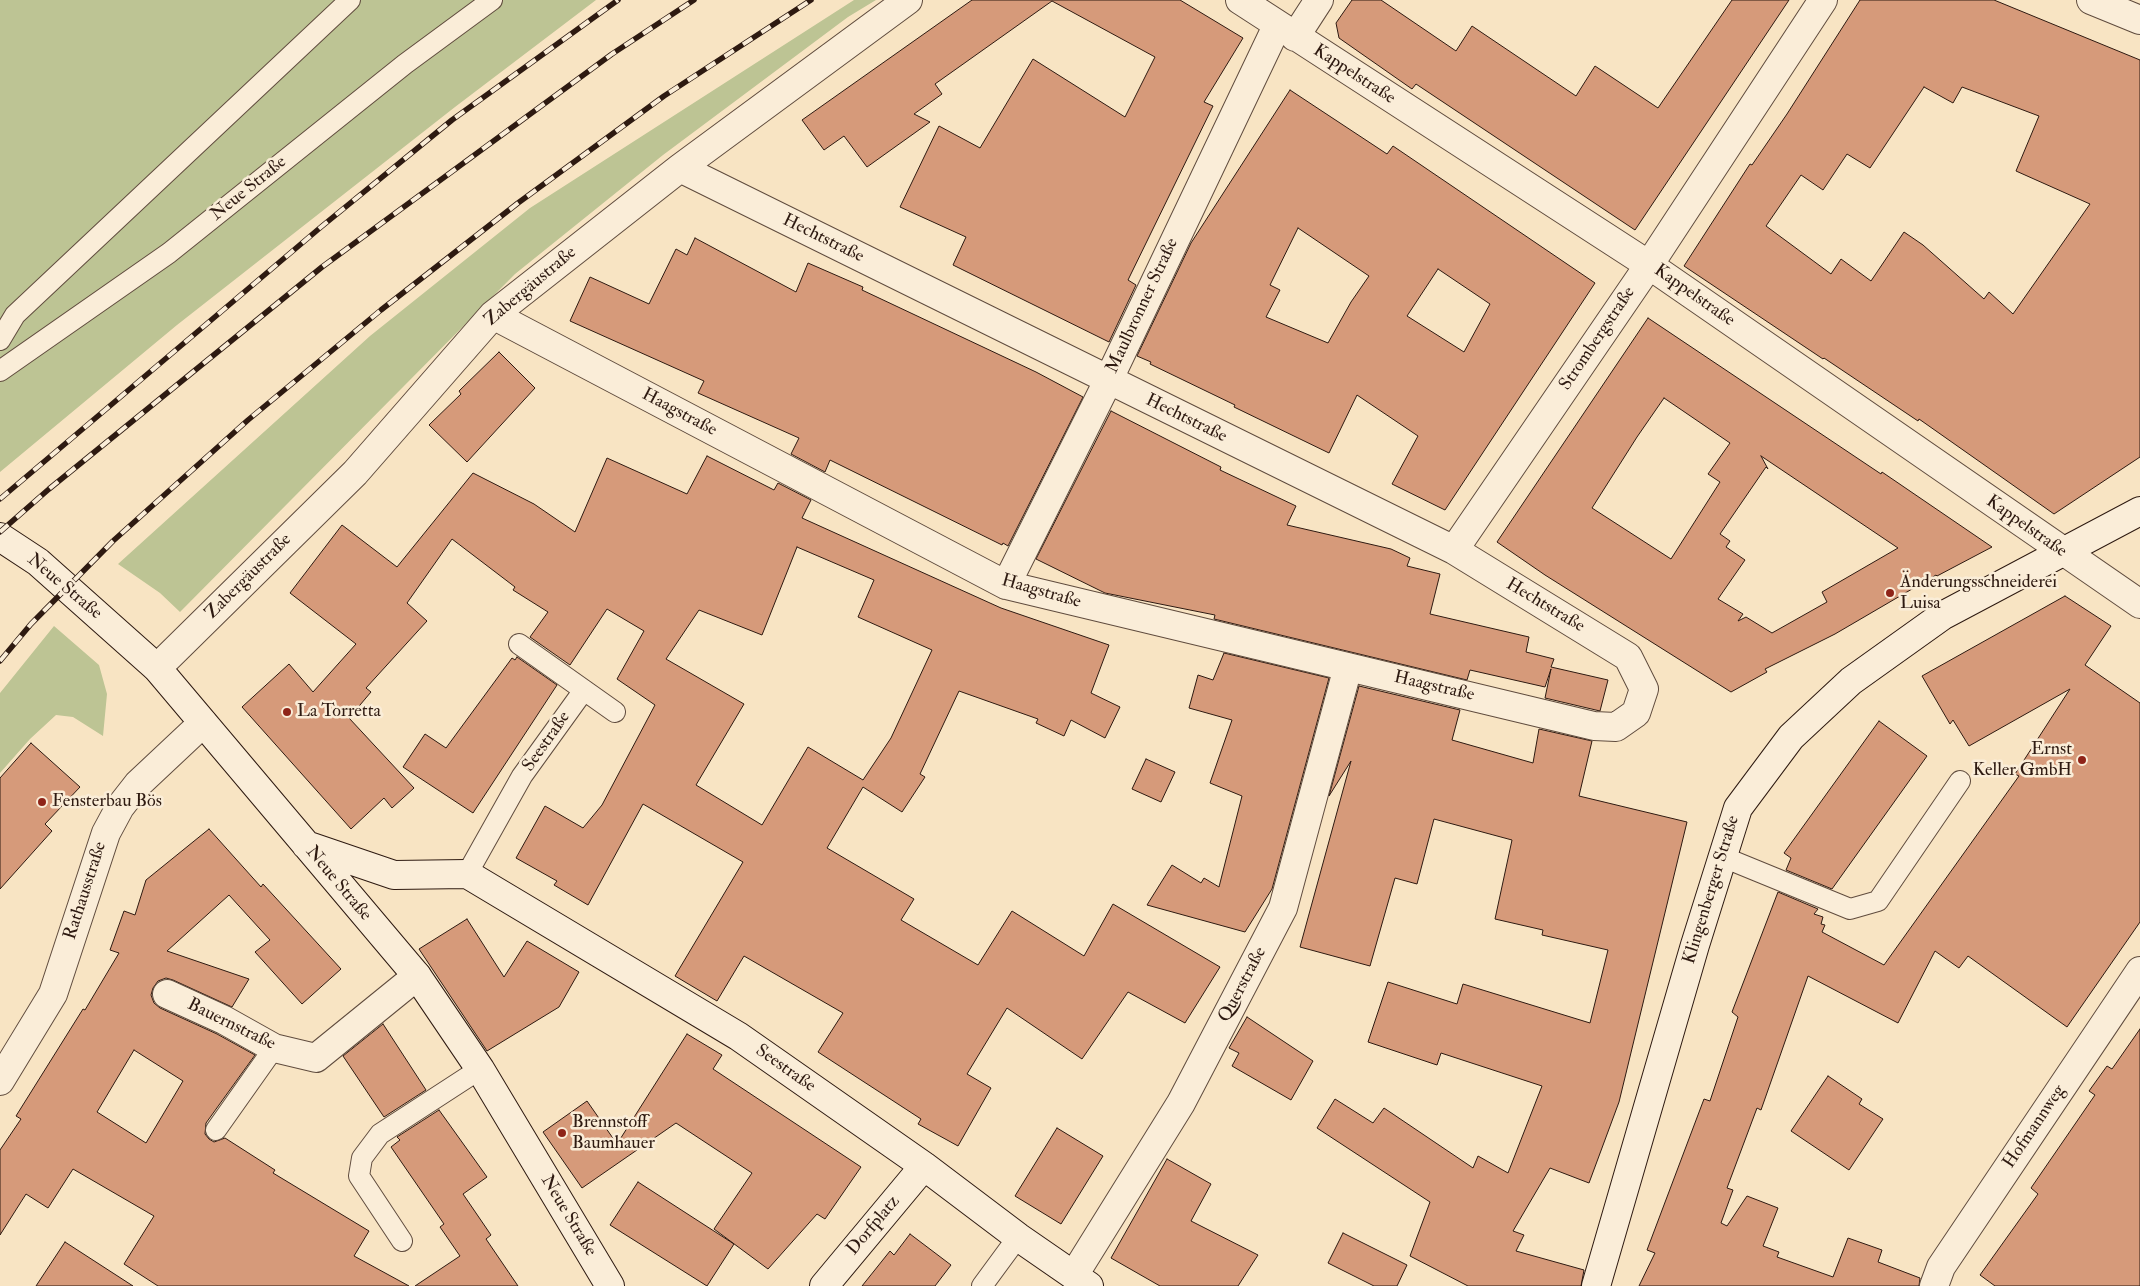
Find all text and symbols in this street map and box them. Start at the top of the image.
street label: Kappelstraße [1309,40,1399,110]
street label: Neue Straße [207,152,291,226]
street label: Hechtstraße [779,210,867,268]
street label: Maulbronner Straße [1102,235,1184,377]
street label: Zabergäustraße [481,242,581,332]
street label: Kappelstraße [1649,260,1739,332]
street label: Strombergstraße [1555,283,1641,395]
street label: Haagstraße [638,384,720,442]
street label: Hechtstraße [1142,390,1230,448]
street label: Kappelstraße [1981,491,2071,563]
street label: Zabergäustraße [201,529,297,625]
street label: Neue Straße [22,549,106,625]
street label: Haagstraße [999,570,1083,614]
place label: Änderungsschneiderei Luisa [1900,572,2057,614]
street label: Hechtstraße [1502,574,1588,638]
marker: Änderungsschneiderei Luisa [1884,587,1896,599]
street label: Haagstraße [1392,667,1476,707]
place label: La Torretta [297,701,381,723]
marker: La Torretta [281,706,293,718]
street label: Seestraße [519,708,575,776]
place label: Ernst Keller GmbH [1973,739,2072,782]
marker: Ernst Keller GmbH [2076,754,2088,766]
place label: Fensterbau Bös [52,791,162,813]
marker: Fensterbau Bös [36,796,48,808]
street label: Klingenberger Straße [1679,813,1745,967]
street label: Rathausstraße [60,839,112,943]
street label: Neue Straße [300,842,376,926]
street label: Querstraße [1214,944,1272,1026]
street label: Bauernstraße [183,994,279,1056]
street label: Seestraße [751,1041,819,1097]
street label: Hofmannweg [1999,1081,2071,1173]
place label: Brennstoff Baumhauer [572,1112,655,1154]
marker: Brennstoff Baumhauer [556,1127,568,1139]
street label: Neue Straße [535,1171,601,1261]
street label: Dorfplatz [843,1192,905,1260]

